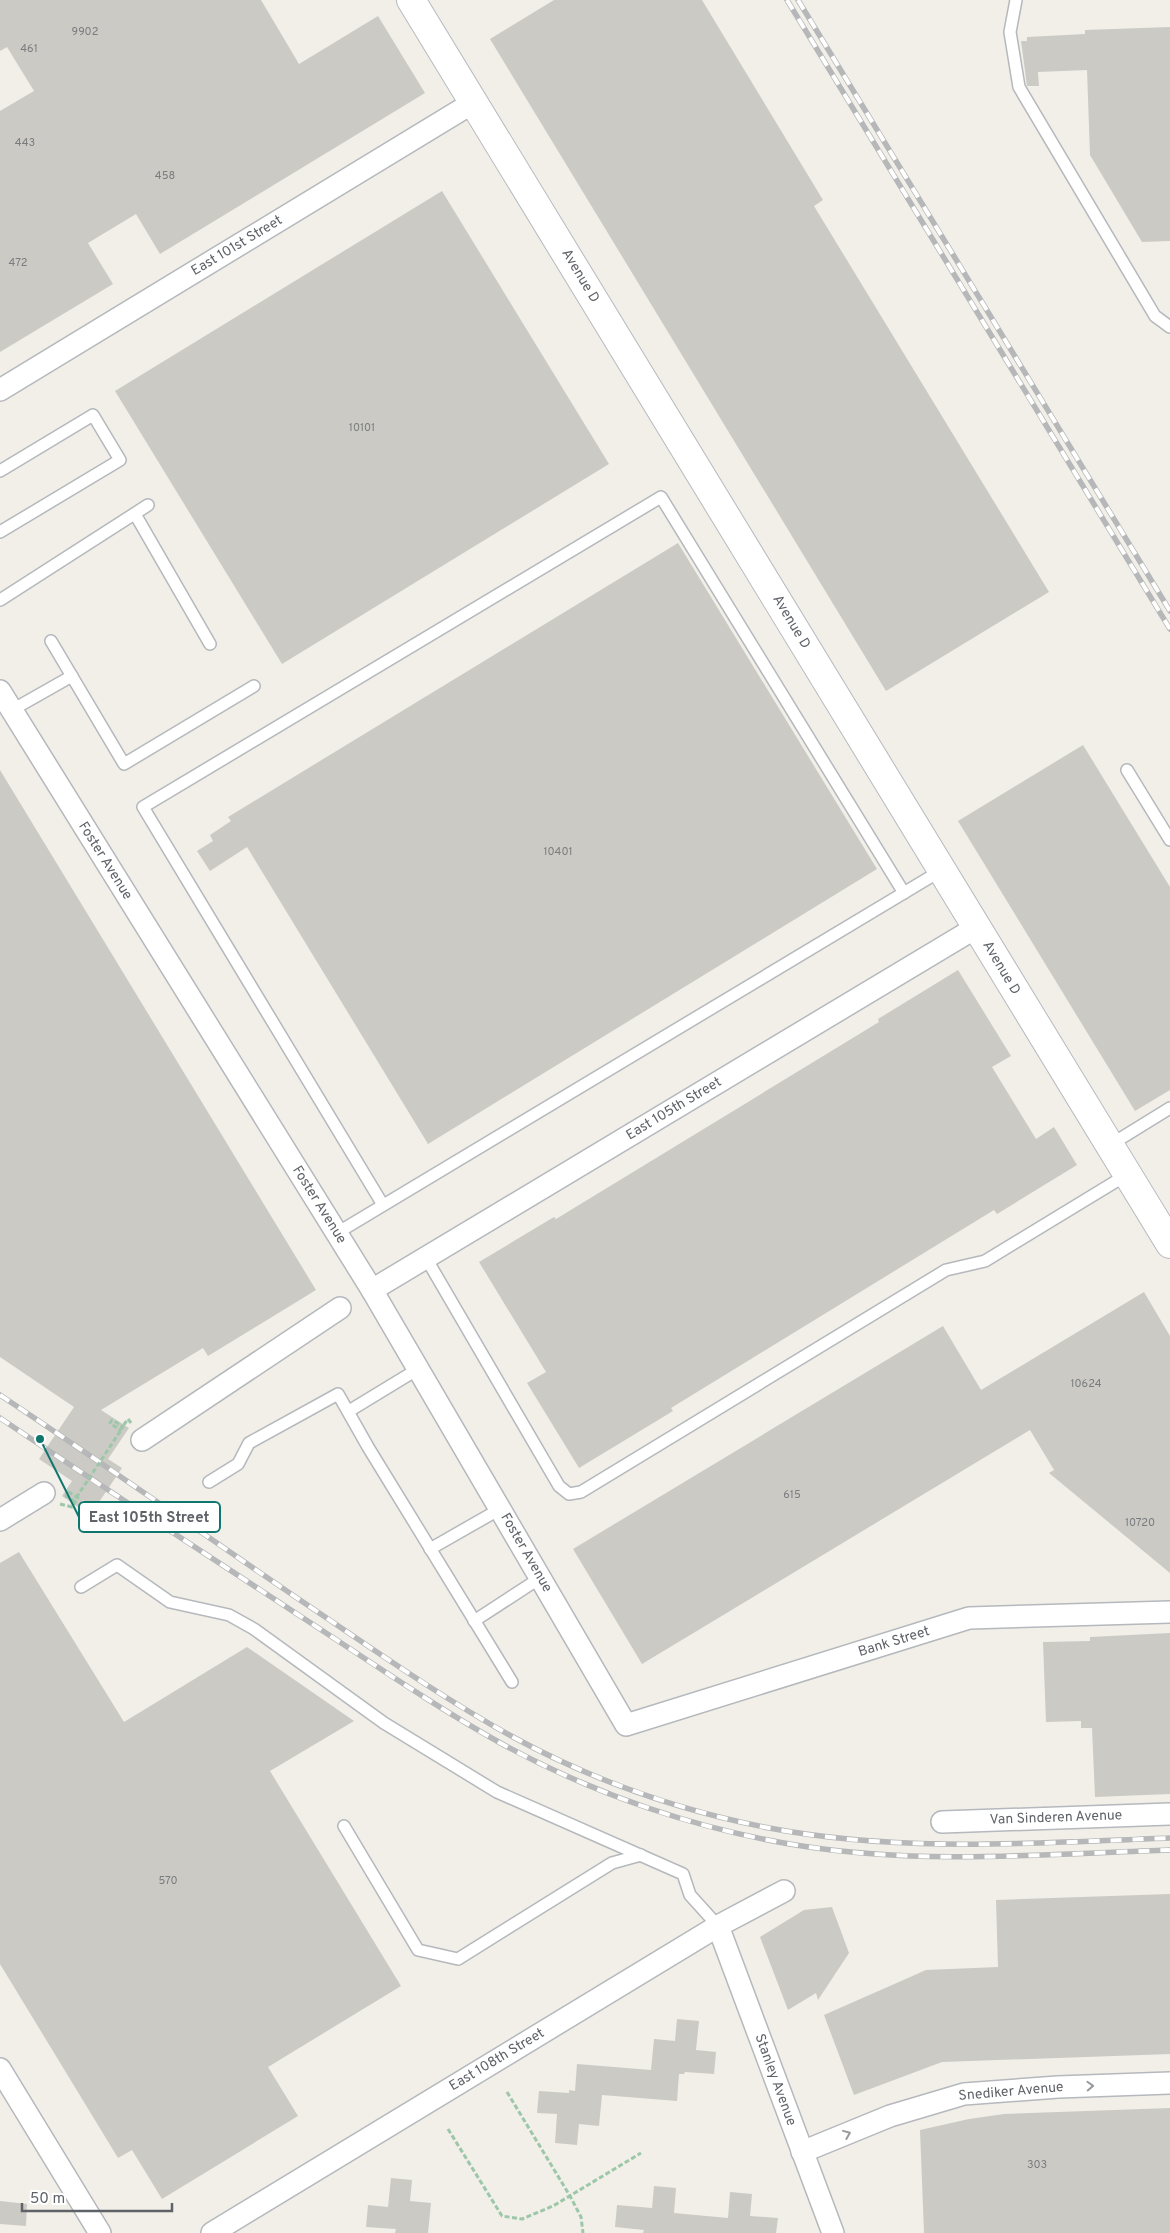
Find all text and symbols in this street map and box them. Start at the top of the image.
house number: 9902 [72,25,98,39]
house number: 461 [20,42,38,56]
house number: 443 [15,136,35,150]
house number: 458 [155,169,175,183]
street label: East 101st Street [188,212,286,280]
street label: Avenue D [557,246,603,306]
house number: 472 [8,256,28,270]
house number: 10101 [349,421,375,435]
street label: Avenue D [768,592,814,652]
street label: Foster Avenue [74,819,136,903]
house number: 10401 [543,845,573,859]
street label: Avenue D [978,938,1024,998]
street label: East 105th Street [623,1074,725,1144]
street label: Foster Avenue [288,1163,350,1247]
house number: 10624 [1070,1377,1102,1391]
house number: 615 [783,1488,801,1502]
callout: East 105th Street [79,1502,220,1532]
text: East 105th Street [89,1509,209,1528]
street label: Foster Avenue [496,1510,556,1596]
house number: 10720 [1125,1516,1155,1530]
street label: Bank Street [856,1623,932,1661]
street label: Van Sinderen Avenue [989,1807,1123,1829]
house number: 570 [158,1874,178,1888]
street label: East 108th Street [446,2025,548,2095]
street label: Stanley Avenue [750,2032,800,2128]
street label: Snediker Avenue [958,2079,1064,2105]
one-way arrow [1087,2081,1095,2091]
one-way arrow [842,2129,851,2140]
house number: 303 [1027,2158,1047,2172]
scale bar [22,2180,172,2212]
text: 50 m [30,2190,65,2209]

